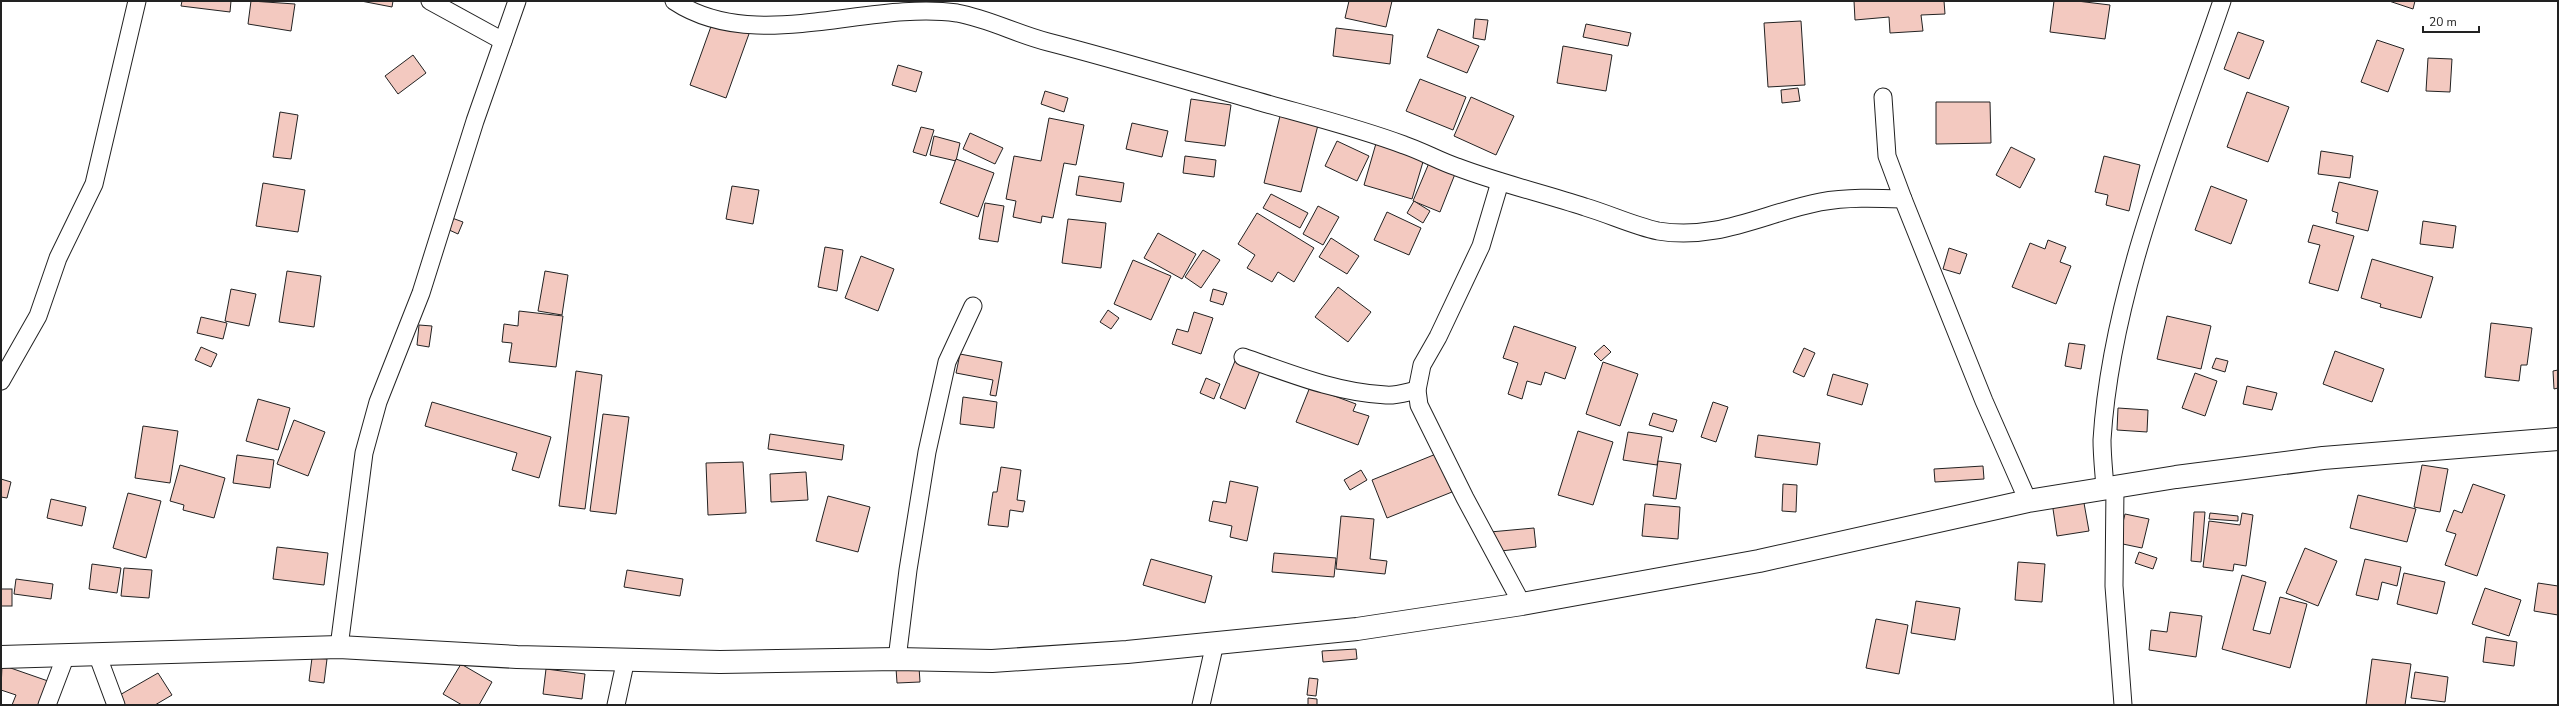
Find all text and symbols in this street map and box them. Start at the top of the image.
scale bar [2423,8,2479,34]
text: 20 m [2429,14,2457,30]

